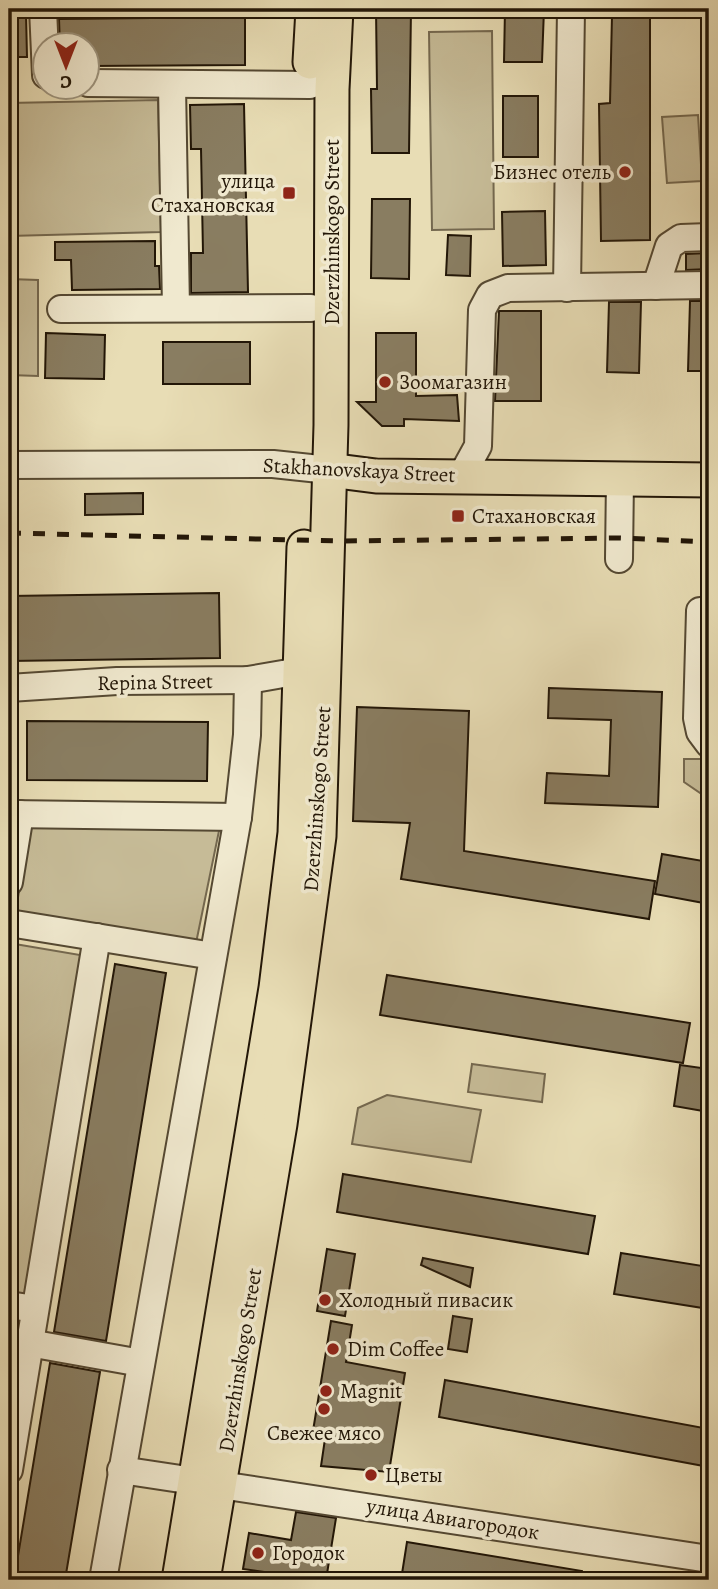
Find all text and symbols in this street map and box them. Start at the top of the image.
north arrow [32,32,102,102]
text: С [60,69,72,95]
street label: Dzerzhinskogo Street [318,139,346,325]
place label: Бизнес отель [493,158,611,186]
marker: Бизнес отель [617,164,633,180]
place label: улица Стахановская [151,167,275,219]
marker: улица Стахановская [281,185,297,201]
place label: Зоомагазин [399,368,507,396]
marker: Зоомагазин [377,374,393,390]
street label: Stakhanovskaya Street [262,451,456,489]
place label: Стахановская [472,502,596,530]
marker: Стахановская [450,508,466,524]
street label: Repina Street [97,667,213,697]
street label: Dzerzhinskogo Street [297,705,337,893]
street label: Dzerzhinskogo Street [212,1266,268,1454]
place label: Холодный пивасик [339,1286,513,1314]
marker: Холодный пивасик [317,1292,333,1308]
place label: Dim Coffee [347,1335,444,1363]
marker: Dim Coffee [325,1341,341,1357]
place label: Magnit [340,1377,402,1405]
marker: Magnit [318,1383,334,1399]
marker: Свежее мясо [316,1401,332,1417]
place label: Свежее мясо [267,1419,381,1447]
place label: Цветы [385,1461,443,1489]
marker: Цветы [363,1467,379,1483]
street label: улица Авиагородок [364,1491,541,1546]
place label: Городок [272,1539,345,1567]
marker: Городок [250,1545,266,1561]

